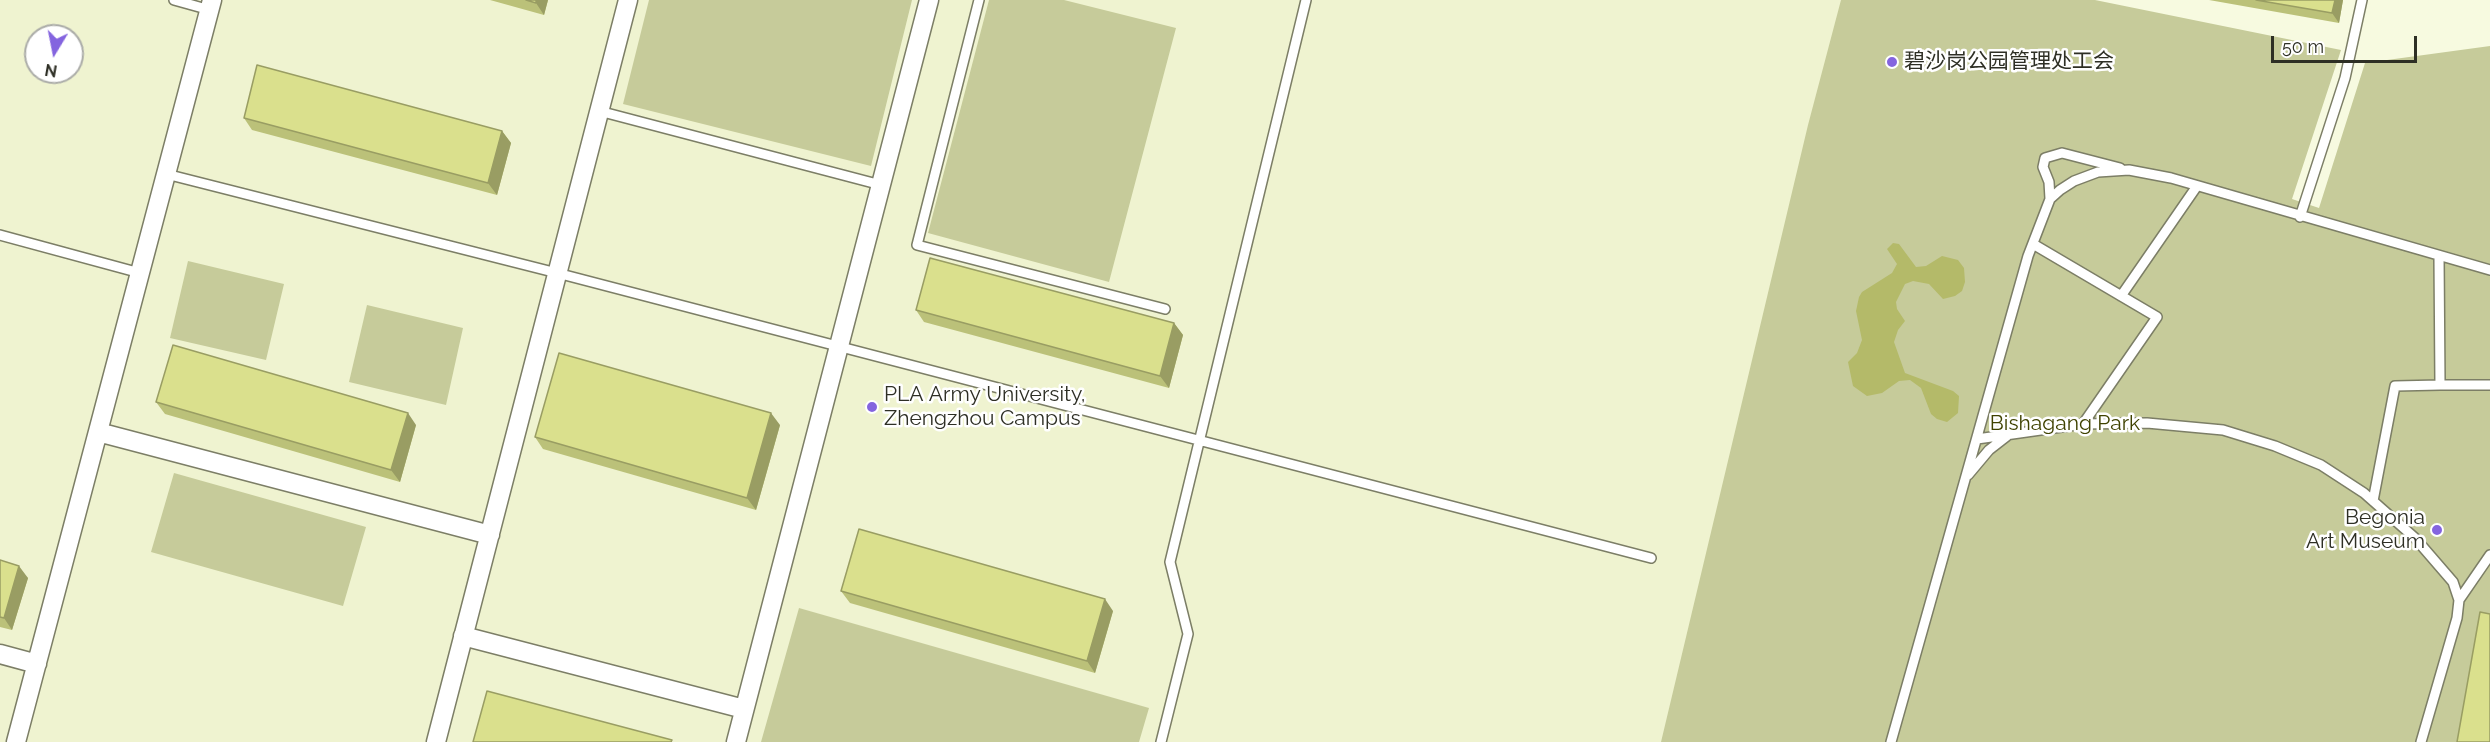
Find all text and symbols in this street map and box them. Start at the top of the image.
north arrow [24,24,84,84]
scale bar [2274,24,2420,62]
text: 50 m [2282,36,2324,57]
place label: 碧沙岗公园管理处工会 [1904,49,2114,75]
marker: 碧沙岗公园管理处工会 [1885,55,1899,69]
text: N [43,60,59,81]
place label: PLA Army University, Zhengzhou Campus [884,382,1086,432]
marker: PLA Army University, Zhengzhou Campus [865,400,879,414]
park label: Bishagang Park [1990,411,2140,437]
place label: Begonia Art Museum [2306,505,2425,555]
marker: Begonia Art Museum [2430,523,2444,537]

